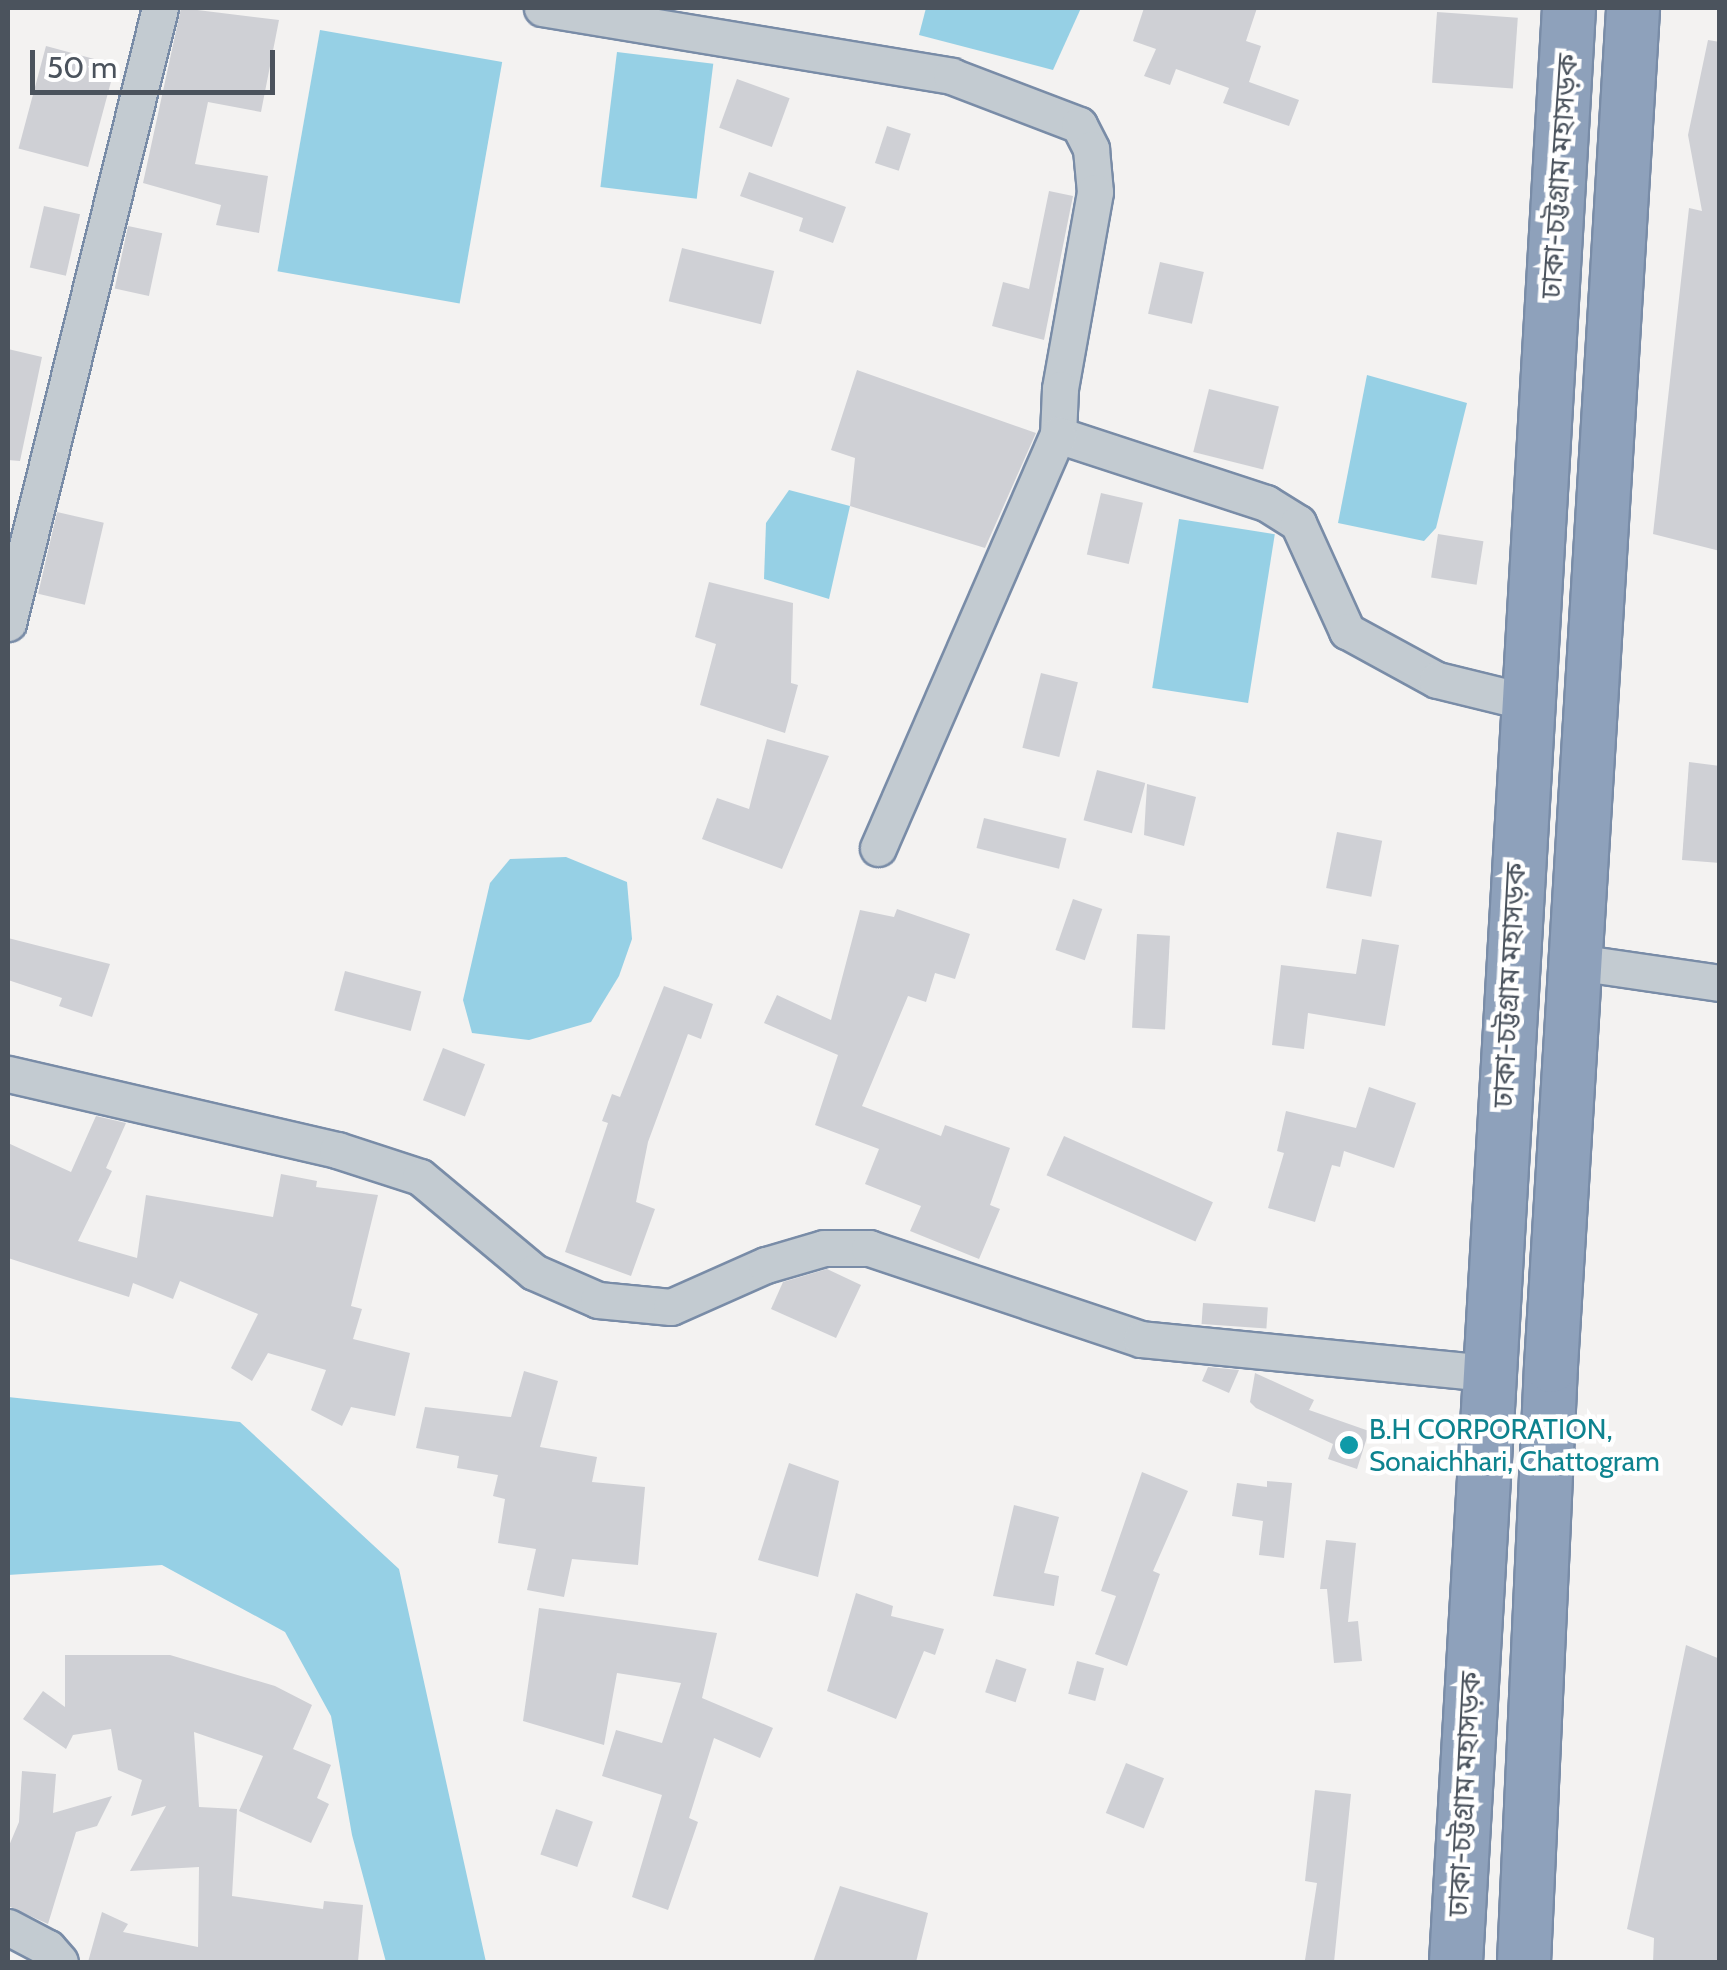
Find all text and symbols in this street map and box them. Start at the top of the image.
scale bar [35,30,280,92]
text: 50 m [47,49,117,86]
street label: ঢাকা-চট্টগ্রাম মহাসড়ক [1534,52,1584,300]
street label: ঢাকা-চট্টগ্রাম মহাসড়ক [1486,862,1532,1108]
place label: B.H CORPORATION, Sonaichhari, Chattogram [1369,1412,1660,1478]
marker: B.H CORPORATION, Sonaichhari, Chattogram [1338,1434,1360,1456]
street label: ঢাকা-চট্টগ্রাম মহাসড়ক [1441,1671,1487,1917]

